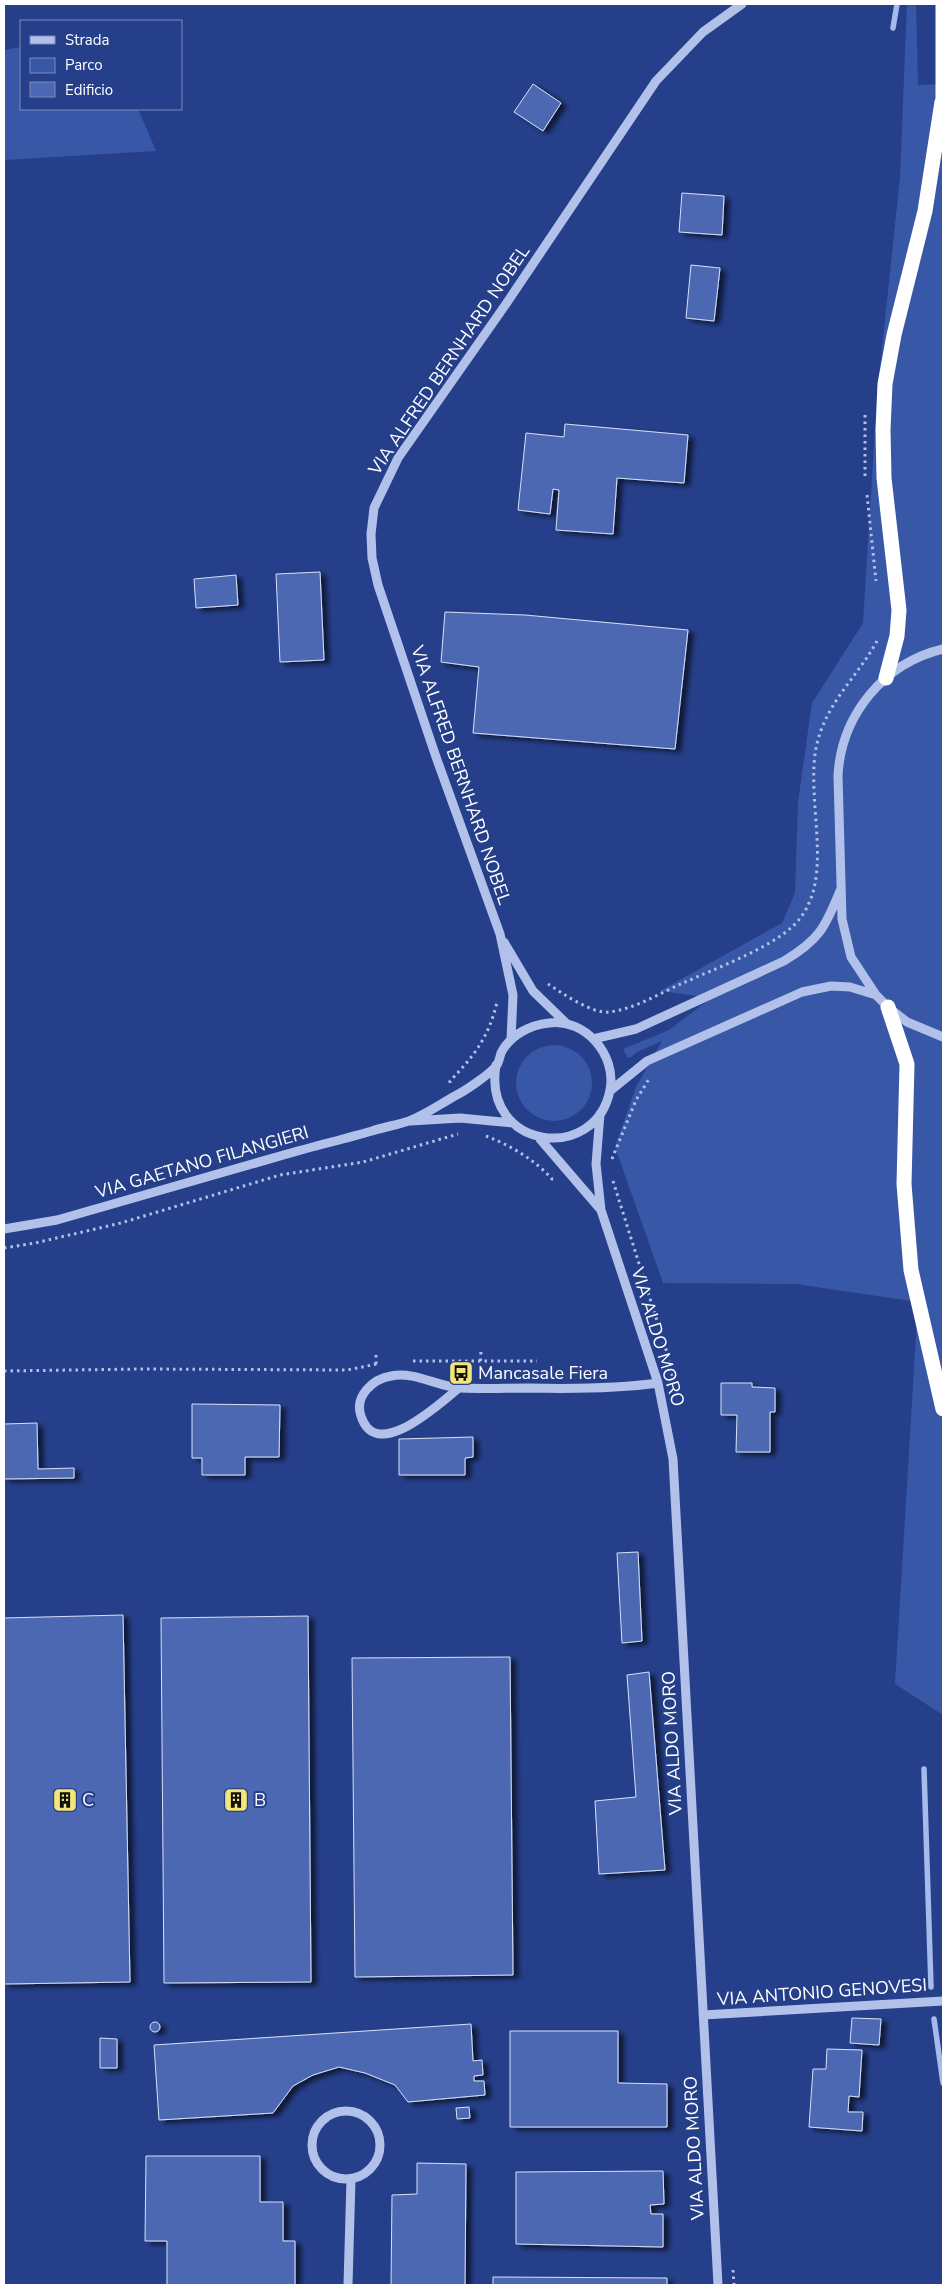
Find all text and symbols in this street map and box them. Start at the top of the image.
legend [20,20,182,110]
text: Strada [65,30,109,50]
text: Parco [65,55,103,75]
text: Edificio [65,80,113,100]
street label: VIA ALFRED BERNHARD NOBEL [362,240,535,480]
street label: VIA ALFRED BERNHARD NOBEL [405,641,517,908]
street label: VIA GAETANO FILANGIERI [92,1120,311,1204]
street label: VIA ALDO MORO [625,1263,691,1410]
bus stop icon: Mancasale Fiera [448,1360,474,1386]
place label: Mancasale Fiera [478,1361,608,1385]
street label: VIA ALDO MORO [656,1670,688,1817]
building icon: C [52,1787,78,1813]
building icon: B [223,1787,249,1813]
place label: C [82,1788,94,1812]
place label: B [254,1788,266,1812]
street label: VIA ANTONIO GENOVESI [715,1973,928,2011]
street label: VIA ALDO MORO [678,2075,710,2222]

